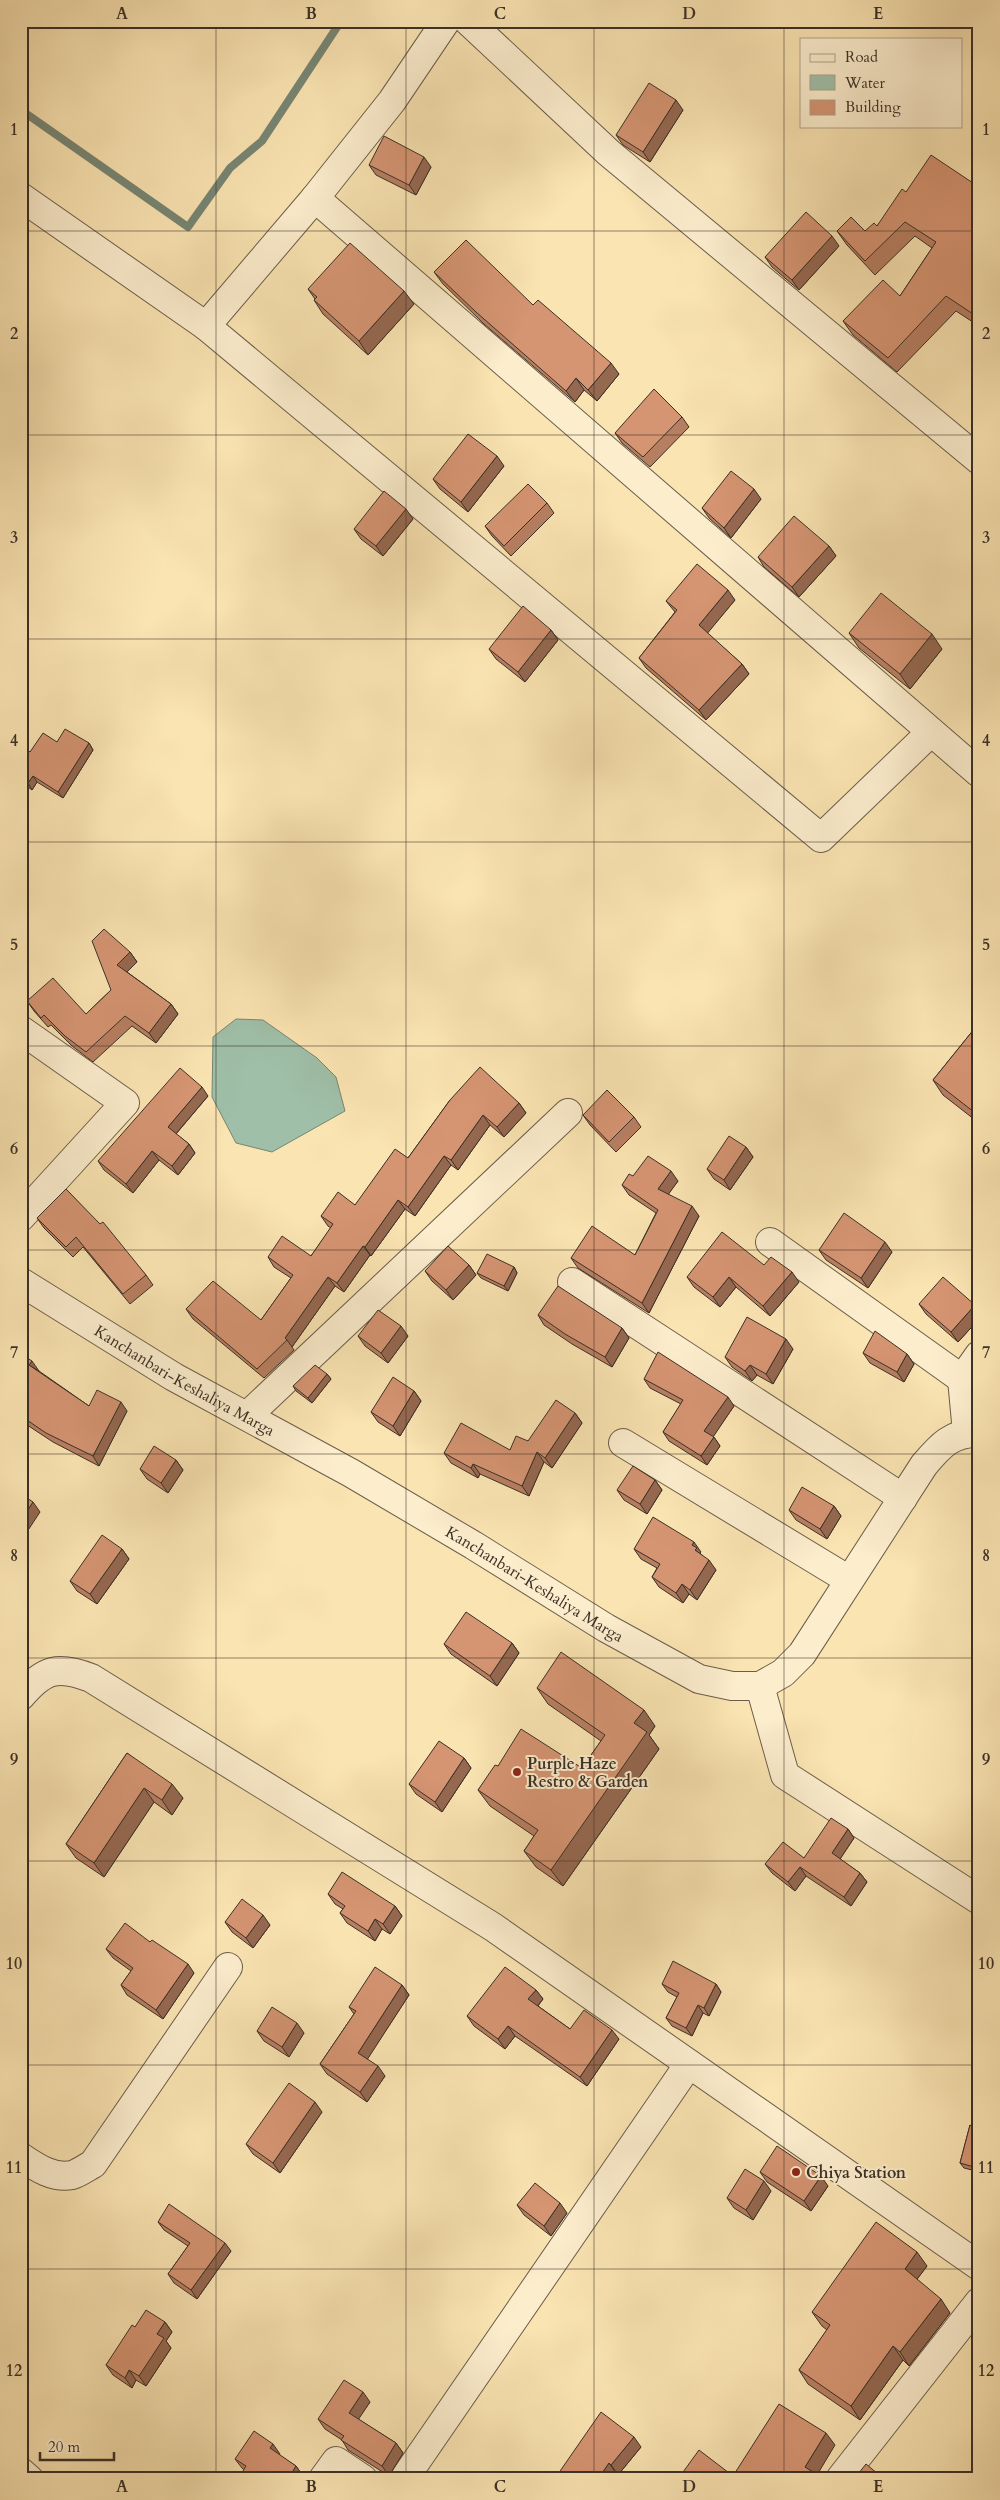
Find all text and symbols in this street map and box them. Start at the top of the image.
text: A [116,3,128,25]
text: B [305,3,317,25]
text: C [494,3,506,25]
text: D [682,3,696,25]
text: E [873,3,883,25]
legend [800,38,962,128]
text: Road [845,47,878,67]
text: Water [844,73,886,93]
text: Building [845,97,901,117]
text: 1 [10,119,18,141]
text: 1 [982,119,990,141]
text: 2 [10,323,18,345]
text: 2 [982,323,990,345]
text: 3 [10,527,18,549]
text: 3 [982,527,990,549]
text: 4 [10,730,18,752]
text: 4 [982,730,990,752]
text: 5 [10,934,18,956]
text: 5 [982,934,990,956]
text: 6 [10,1138,18,1160]
text: 6 [982,1138,990,1160]
street label: Kanchanbari-Keshaliya Marga [90,1320,279,1442]
text: 7 [10,1342,18,1364]
text: 7 [982,1342,990,1364]
street label: Kanchanbari-Keshaliya Marga [441,1521,627,1648]
text: 8 [10,1545,18,1567]
text: 8 [982,1545,990,1567]
text: 9 [10,1749,18,1771]
text: 9 [982,1749,990,1771]
place label: Purple Haze Restro & Garden [527,1753,649,1793]
marker: Purple Haze Restro & Garden [511,1766,523,1778]
text: 10 [6,1953,22,1975]
text: 10 [978,1953,994,1975]
text: 11 [6,2157,22,2179]
text: 11 [978,2157,994,2179]
place label: Chiya Station [806,2162,907,2184]
marker: Chiya Station [790,2166,802,2178]
text: 12 [6,2360,22,2382]
text: 12 [978,2360,994,2382]
scale bar [40,2430,114,2462]
text: 20 m [48,2437,80,2457]
text: A [116,2476,128,2498]
text: B [305,2476,317,2498]
text: C [494,2476,506,2498]
text: D [682,2476,696,2498]
text: E [873,2476,883,2498]

